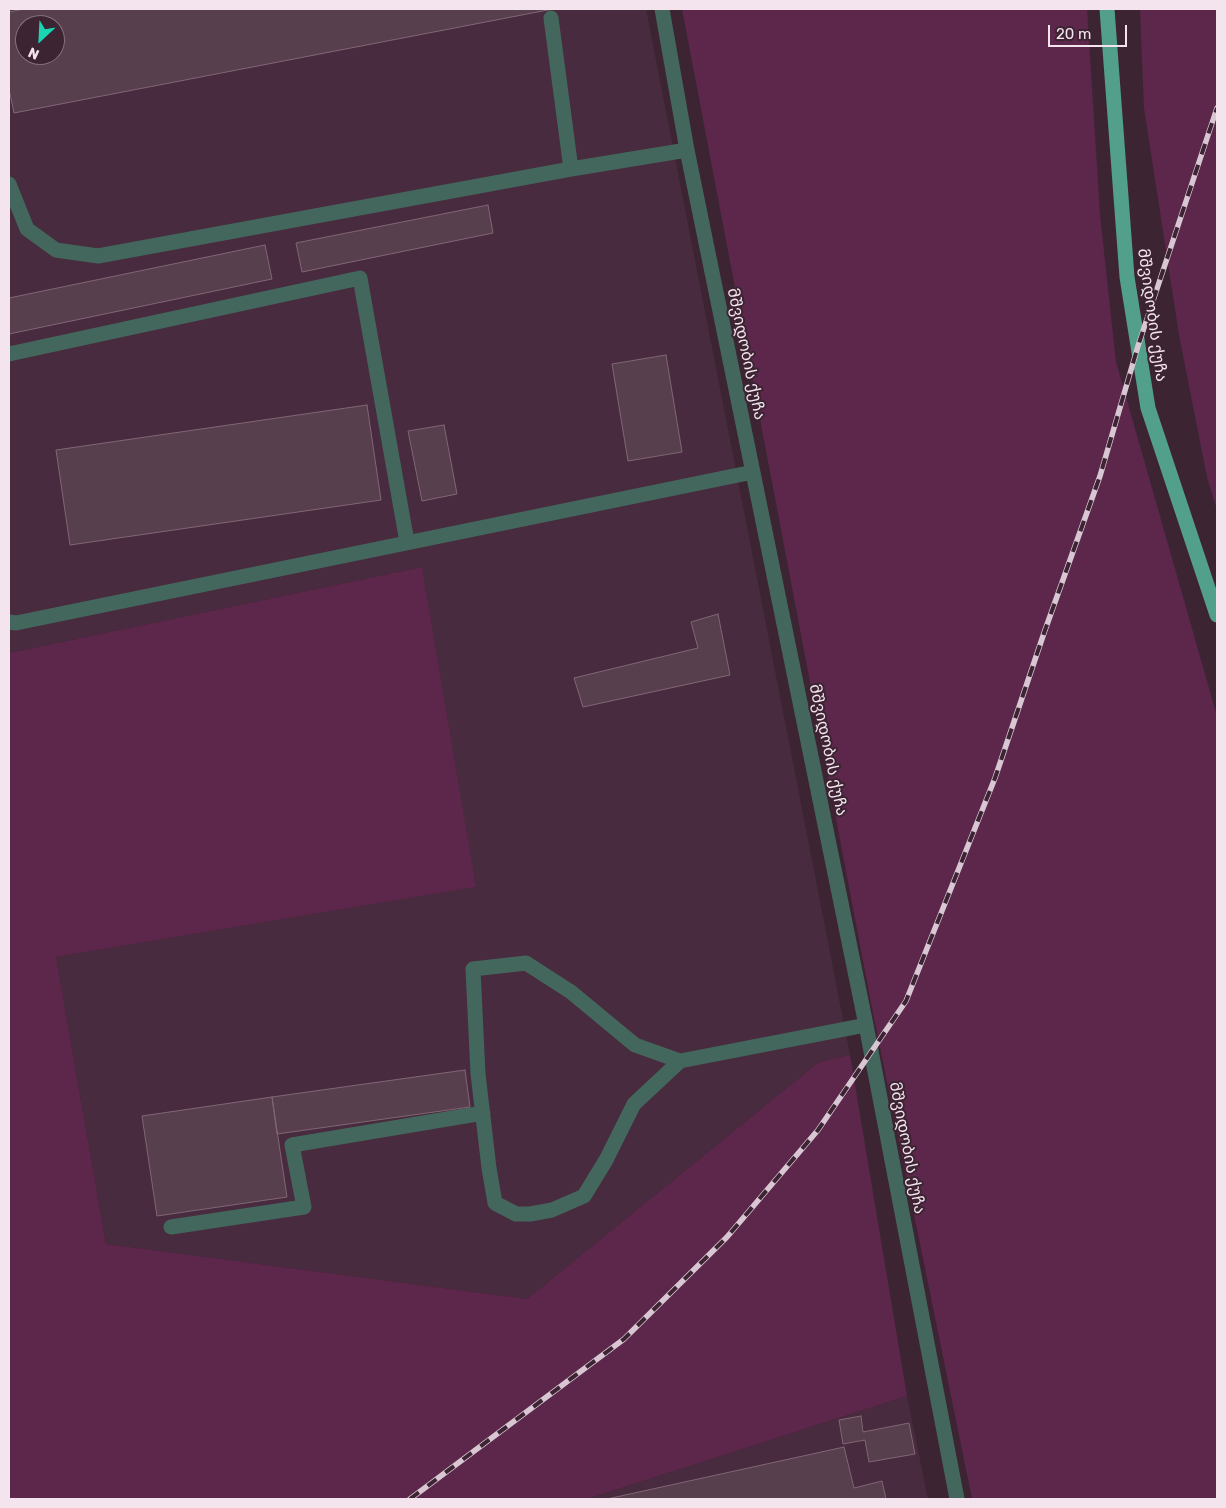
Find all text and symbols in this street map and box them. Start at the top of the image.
north arrow [15,15,65,65]
scale bar [1051,15,1130,47]
text: 20 m [1056,25,1091,43]
text: N [26,43,42,63]
street label: მშვიდობის ქუჩა [1133,247,1171,383]
street label: მშვიდობის ქუჩა [723,286,769,422]
street label: მშვიდობის ქუჩა [805,682,851,818]
street label: მშვიდობის ქუჩა [885,1080,929,1216]

